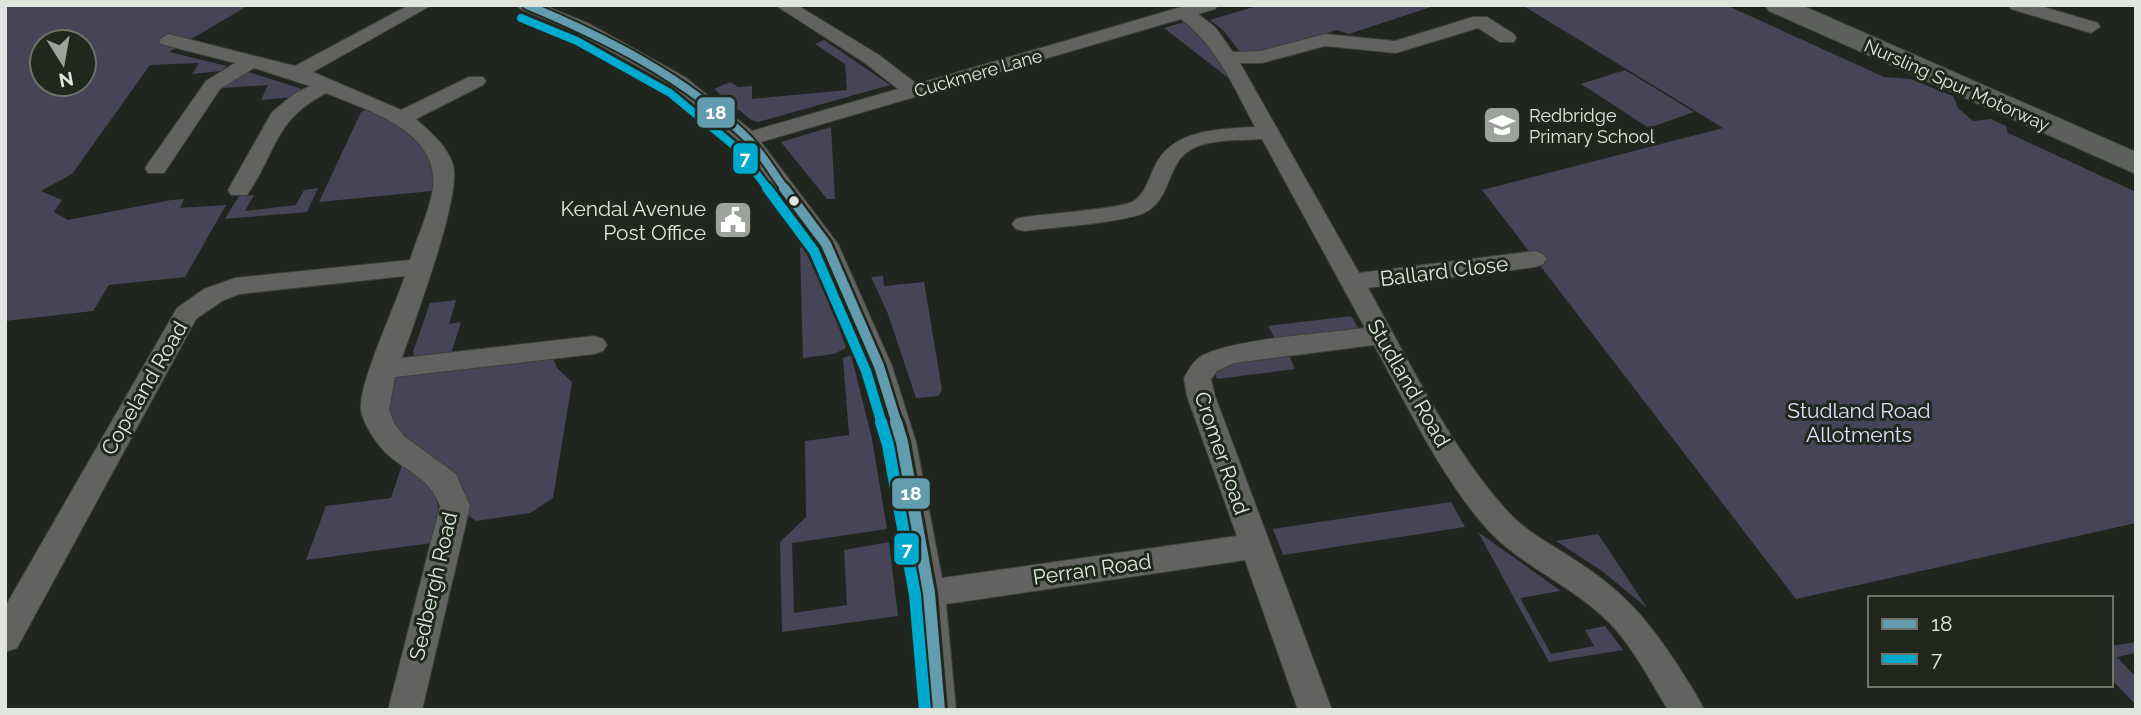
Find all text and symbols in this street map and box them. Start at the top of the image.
north arrow [28,28,98,98]
street label: Nursling Spur Motorway [1861,35,2053,135]
street label: Cuckmere Lane [912,45,1045,101]
text: N [57,68,75,92]
line badge: 18 [696,96,736,129]
text: 18 [706,101,726,123]
school or university icon: Redbridge Primary School [1481,104,1523,146]
place label: Redbridge Primary School [1529,105,1655,147]
line badge: 7 [732,142,759,175]
text: 7 [740,147,751,169]
unlabelled marker [787,194,801,208]
place label: Kendal Avenue Post Office [561,196,706,245]
public building icon: Kendal Avenue Post Office [712,199,754,241]
street label: Ballard Close [1379,251,1509,291]
street label: Studland Road [1362,315,1456,451]
street label: Copeland Road [96,317,192,459]
street label: Cromer Road [1189,388,1255,518]
park label: Studland Road Allotments [1787,398,1931,447]
line badge: 18 [891,477,931,510]
text: 18 [901,482,921,504]
street label: Sedbergh Road [404,509,462,663]
line badge: 7 [893,532,920,566]
text: 7 [902,538,913,560]
street label: Perran Road [1031,548,1153,590]
legend [1868,596,2113,687]
text: 18 [1931,611,1952,636]
text: 7 [1931,646,1943,671]

